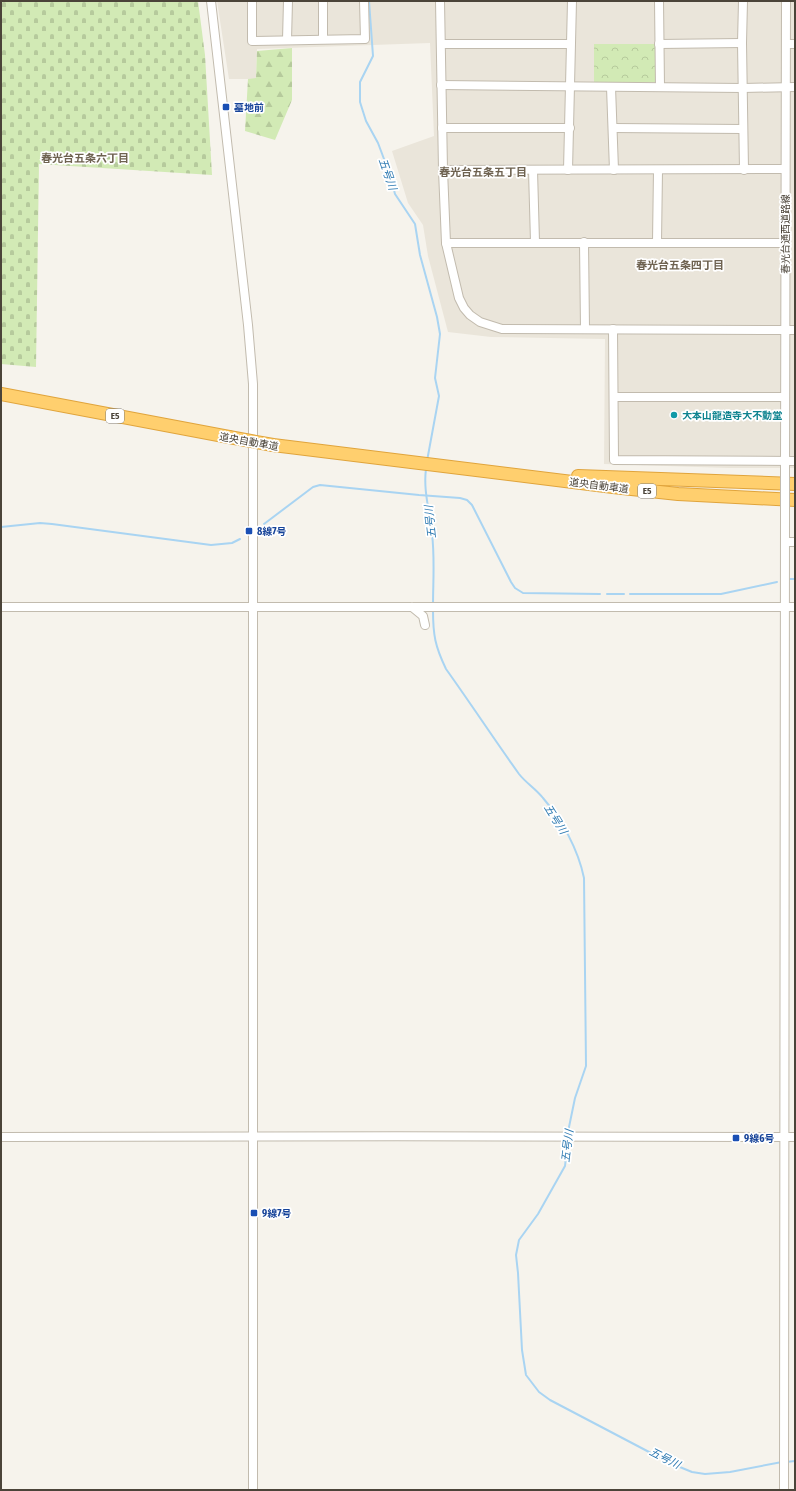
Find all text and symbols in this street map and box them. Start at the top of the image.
marker: 墓地前 [221,102,231,112]
place label: 墓地前 [234,102,264,114]
district label: 春光台五条六丁目 [41,152,129,165]
water label: 五号川 [376,156,399,193]
district label: 春光台五条五丁目 [439,166,527,179]
street label: 春光台通西道路線 [780,194,792,274]
district label: 春光台五条四丁目 [636,259,724,272]
road number: E5 [106,409,124,423]
marker: 大本山龍造寺大不動堂 [669,410,679,420]
place label: 大本山龍造寺大不動堂 [682,410,782,422]
street label: 道央自動車道 [218,431,279,453]
street label: 道央自動車道 [568,476,629,496]
road number: E5 [638,484,656,498]
water label: 五号川 [422,504,439,539]
marker: 8線7号 [244,526,254,536]
place label: 8線7号 [257,526,287,538]
water label: 五号川 [541,802,570,838]
water label: 五号川 [559,1128,576,1163]
marker: 9線6号 [731,1133,741,1143]
place label: 9線6号 [744,1133,774,1145]
marker: 9線7号 [249,1208,259,1218]
place label: 9線7号 [262,1208,291,1220]
water label: 五号川 [647,1445,683,1472]

